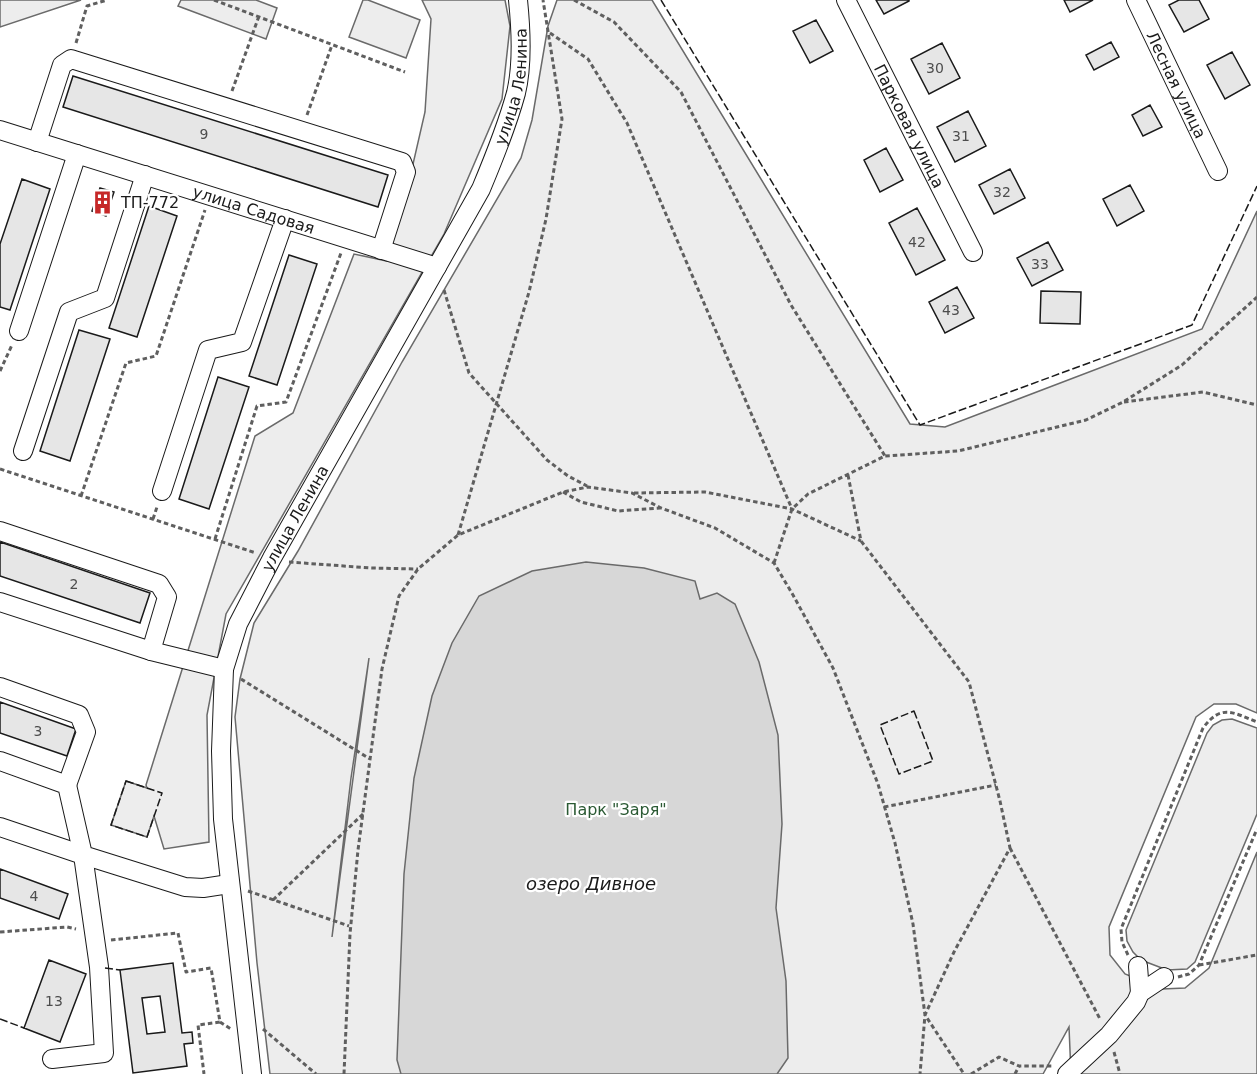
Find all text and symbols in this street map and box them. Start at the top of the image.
street label: улица Ленина [491,28,531,148]
street label: Лесная улица [1142,28,1210,142]
house number: 30 [926,60,944,76]
street label: Парковая улица [870,61,948,191]
house number: 9 [200,126,208,142]
house number: 31 [952,128,970,144]
street label: улица Садовая [190,182,317,238]
house number: 32 [993,184,1011,200]
building icon: ТП-772 [90,189,116,215]
place label: ТП-772 [120,193,179,212]
house number: 42 [908,234,926,250]
house number: 33 [1031,256,1049,272]
house number: 43 [942,302,960,318]
street label: улица Ленина [258,462,333,575]
house number: 2 [70,576,78,592]
house number: 3 [34,723,42,739]
park label: Парк "Заря" [565,800,667,819]
water label: озеро Дивное [526,873,656,894]
house number: 4 [30,888,39,904]
house number: 13 [45,993,63,1009]

